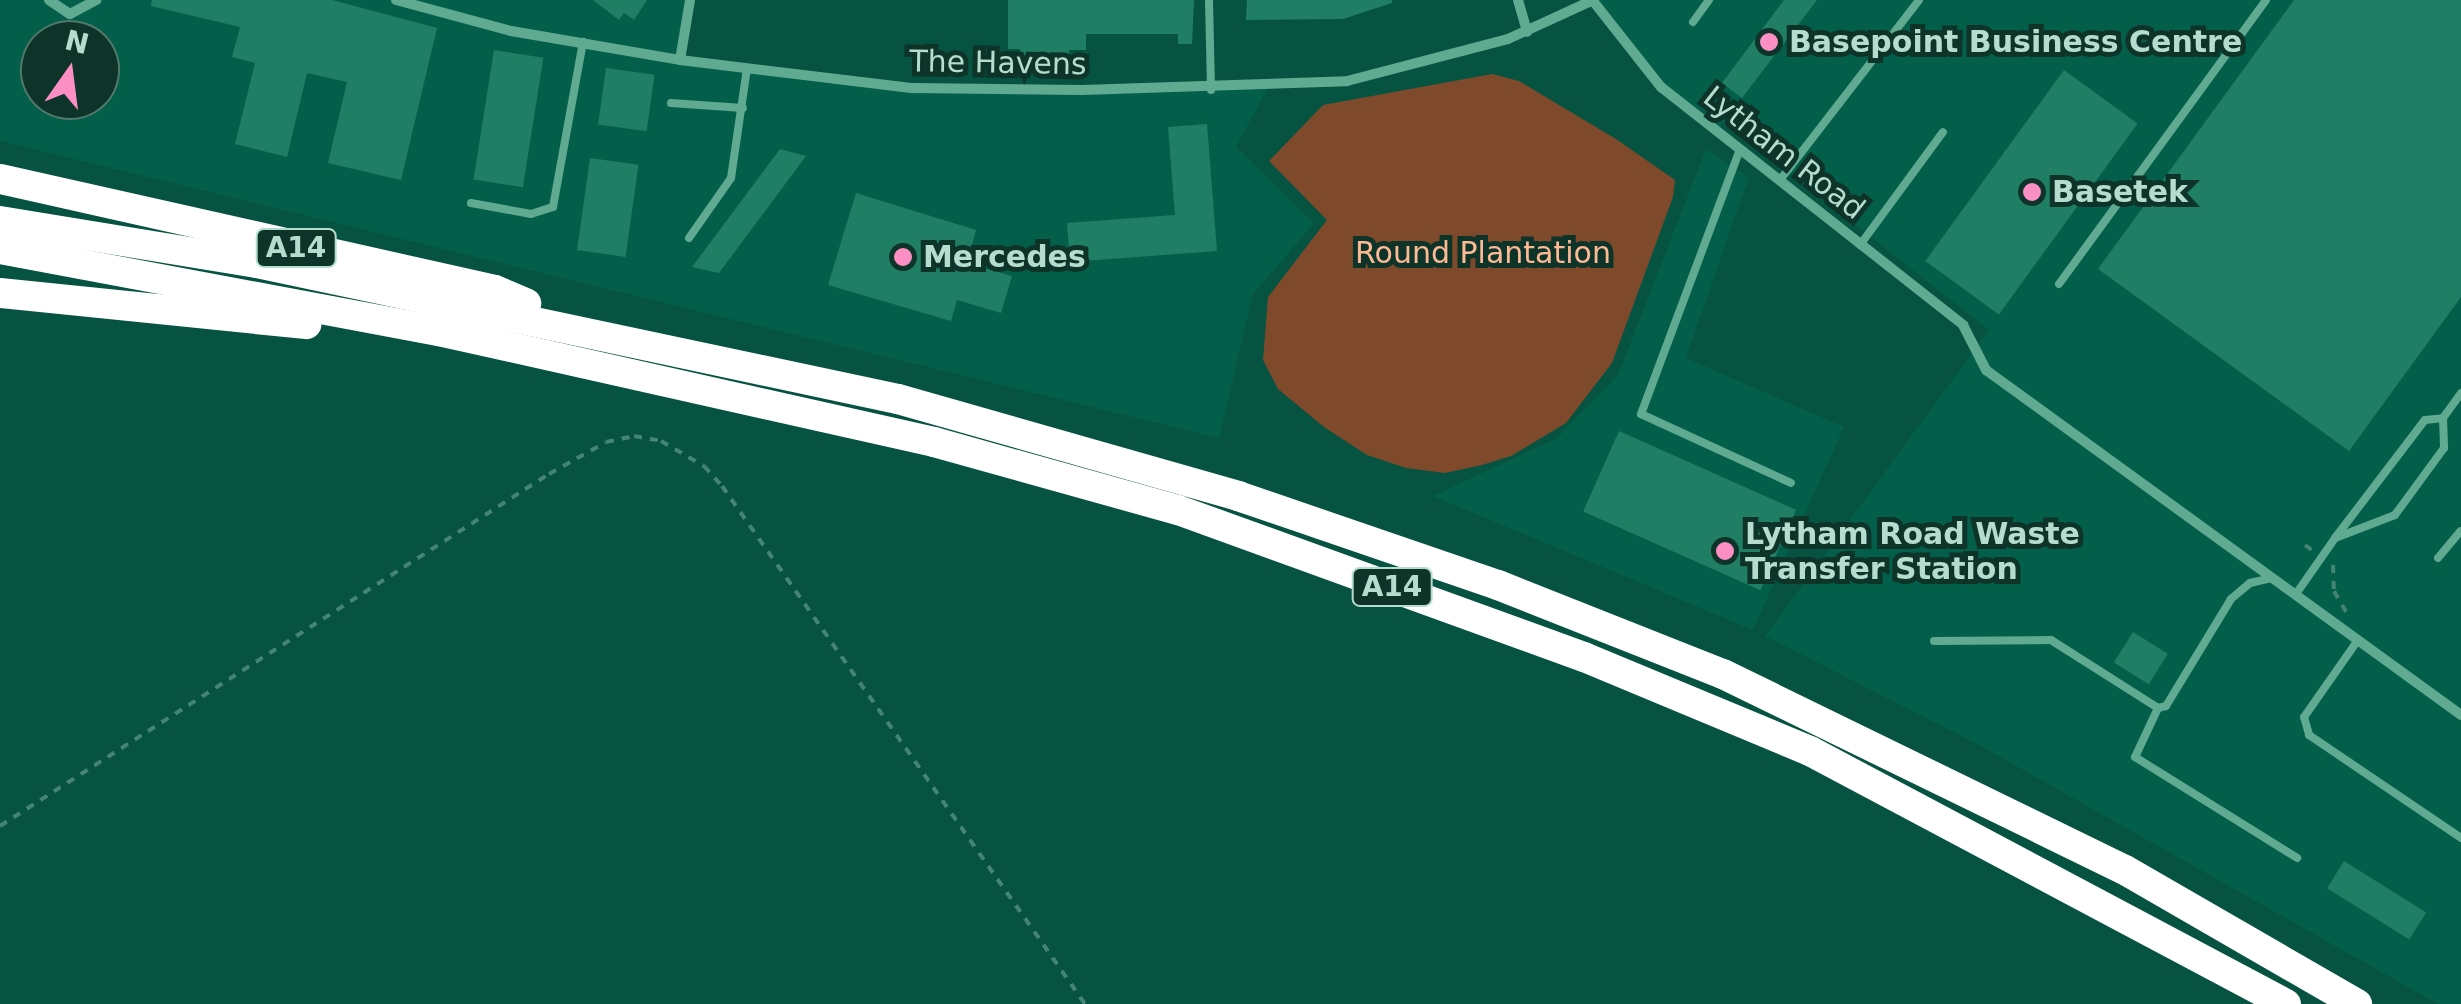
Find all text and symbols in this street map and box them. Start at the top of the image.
north arrow [20,20,120,120]
text: N [62,24,92,61]
place label: Basepoint Business Centre [1789,24,2242,60]
marker: Basepoint Business Centre [1758,31,1780,53]
street label: The Havens [909,43,1087,83]
street label: Lytham Road [1696,79,1872,227]
place label: Basetek [2052,174,2188,210]
marker: Basetek [2021,181,2043,203]
road number: A14 [254,225,338,271]
park label: Round Plantation [1355,235,1611,271]
place label: Mercedes [923,239,1086,275]
marker: Mercedes [892,246,914,268]
place label: Lytham Road Waste Transfer Station [1745,516,2080,586]
marker: Lytham Road Waste Transfer Station [1714,540,1736,562]
road number: A14 [1350,564,1434,610]

